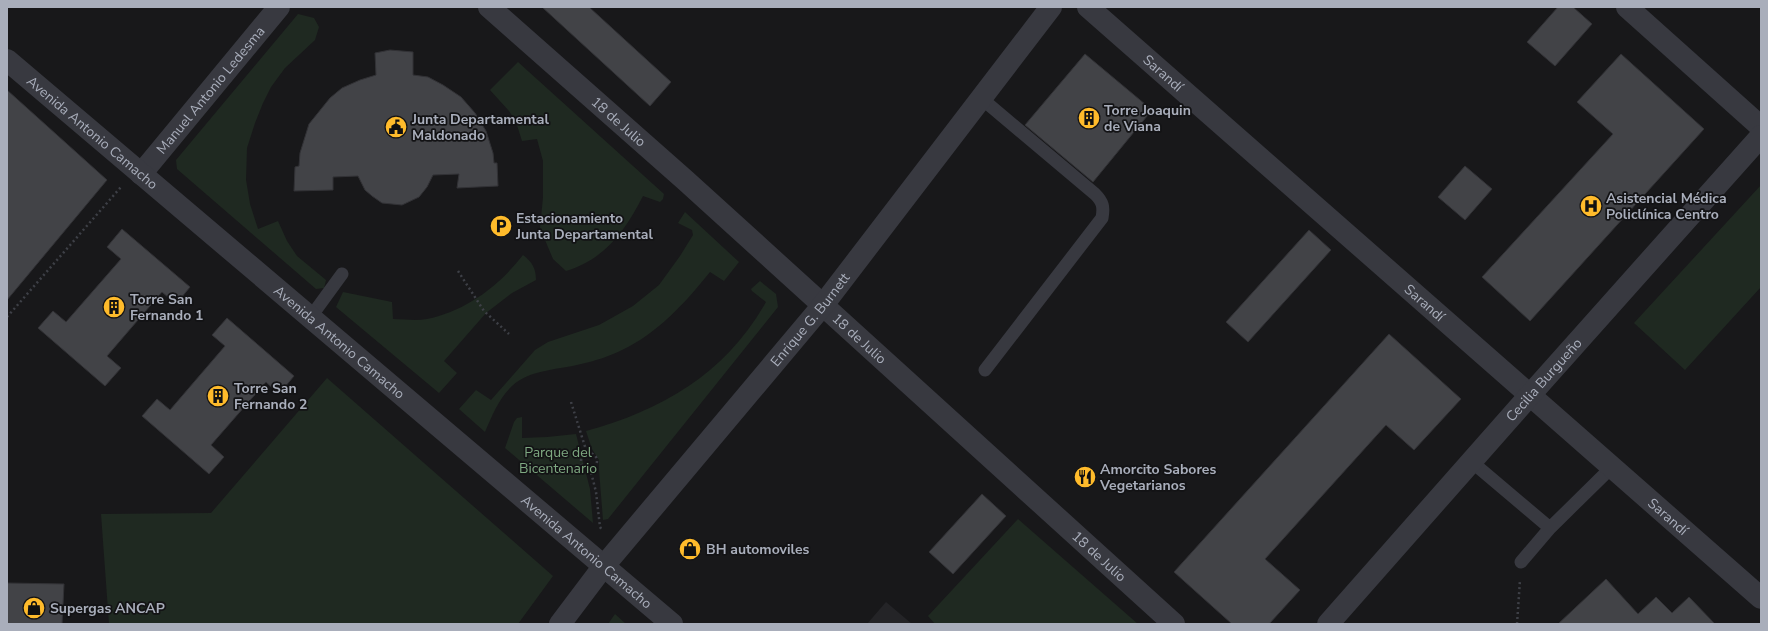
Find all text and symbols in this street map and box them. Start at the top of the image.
street label: Manuel Antonio Ledesma [152,22,269,158]
street label: Sarandí [1139,50,1188,96]
street label: Avenida Antonio Camacho [23,71,162,194]
street label: 18 de Julio [587,92,650,151]
place label: Torre Joaquin de Viana [1104,101,1191,136]
building icon: Torre Joaquin de Viana [1076,105,1102,131]
place label: Junta Departamental Maldonado [411,110,549,145]
public building icon: Junta Departamental Maldonado [383,114,409,140]
place label: Asistencial Médica Policlínica Centro [1606,189,1727,224]
hospital icon: Asistencial Médica Policlínica Centro [1578,193,1604,219]
place label: Estacionamiento Junta Departamental [515,209,653,244]
parking icon: Estacionamiento Junta Departamental [488,213,514,239]
street label: Enrique G. Burnett [766,269,854,370]
street label: Sarandí [1400,280,1449,326]
street label: Avenida Antonio Camacho [270,281,409,403]
place label: Torre San Fernando 1 [130,290,203,325]
building icon: Torre San Fernando 1 [101,294,127,320]
street label: 18 de Julio [828,309,891,368]
street label: Cecilia Burgueño [1501,334,1586,426]
place label: Torre San Fernando 2 [234,379,307,414]
building icon: Torre San Fernando 2 [205,383,231,409]
park label: Parque del Bicentenario [519,443,597,478]
place label: Amorcito Sabores Vegetarianos [1099,460,1216,495]
restaurant icon: Amorcito Sabores Vegetarianos [1072,464,1098,490]
street label: Avenida Antonio Camacho [517,490,656,613]
street label: Sarandí [1644,493,1693,540]
street label: 18 de Julio [1068,527,1131,586]
shop icon: BH automoviles [677,536,703,562]
place label: BH automoviles [706,540,810,559]
shop icon: Supergas ANCAP [21,595,47,621]
place label: Supergas ANCAP [50,599,165,618]

